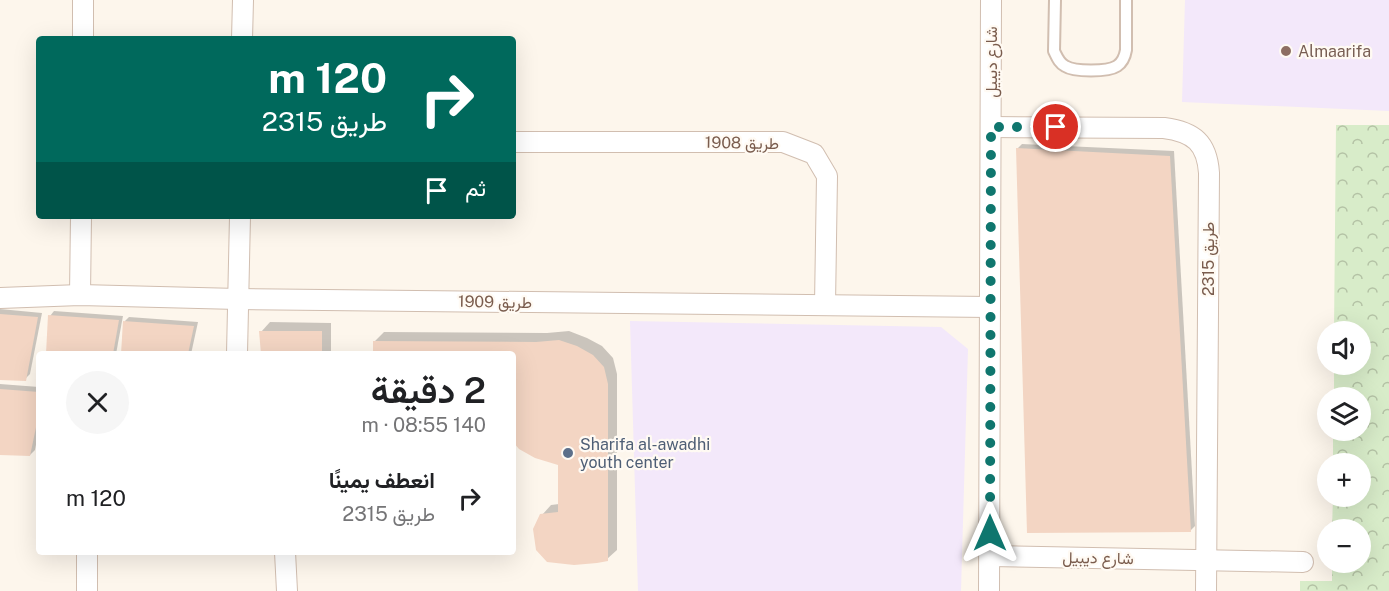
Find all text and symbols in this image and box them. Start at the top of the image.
street label: شارع ديبيل [982,26,1003,98]
place label: Almaarifa [1298,42,1371,61]
marker: Almaarifa [1279,44,1293,58]
text: 120 m [268,53,387,102]
icon: right [408,60,486,138]
pin [1030,101,1081,152]
text: طريق 2315 [262,105,387,137]
icon: arrive [1039,110,1072,143]
street label: طريق 1908 [705,133,779,154]
icon: arrive [420,174,453,207]
text: ثم [465,175,486,201]
street label: طريق 2315 [1199,222,1219,296]
street label: طريق 1909 [458,292,532,313]
map controls [1317,321,1371,573]
button: sound [1317,321,1371,375]
text: 2 دقيقة [371,369,486,411]
button: close [66,371,129,434]
button: layers [1317,387,1371,441]
text: 140 m · 08:55 [362,413,486,437]
place label: Sharifa al-awadhi youth center [580,435,710,472]
marker: Sharifa al-awadhi youth center [561,446,575,460]
button: + [1317,453,1371,507]
text: انعطف يمينًا [329,467,435,493]
icon: right [453,482,486,515]
text: 120 m [66,485,126,511]
position arrow [958,501,1022,565]
text: طريق 2315 [342,502,435,526]
button: − [1317,519,1371,573]
street label: شارع ديبيل [1062,548,1134,570]

